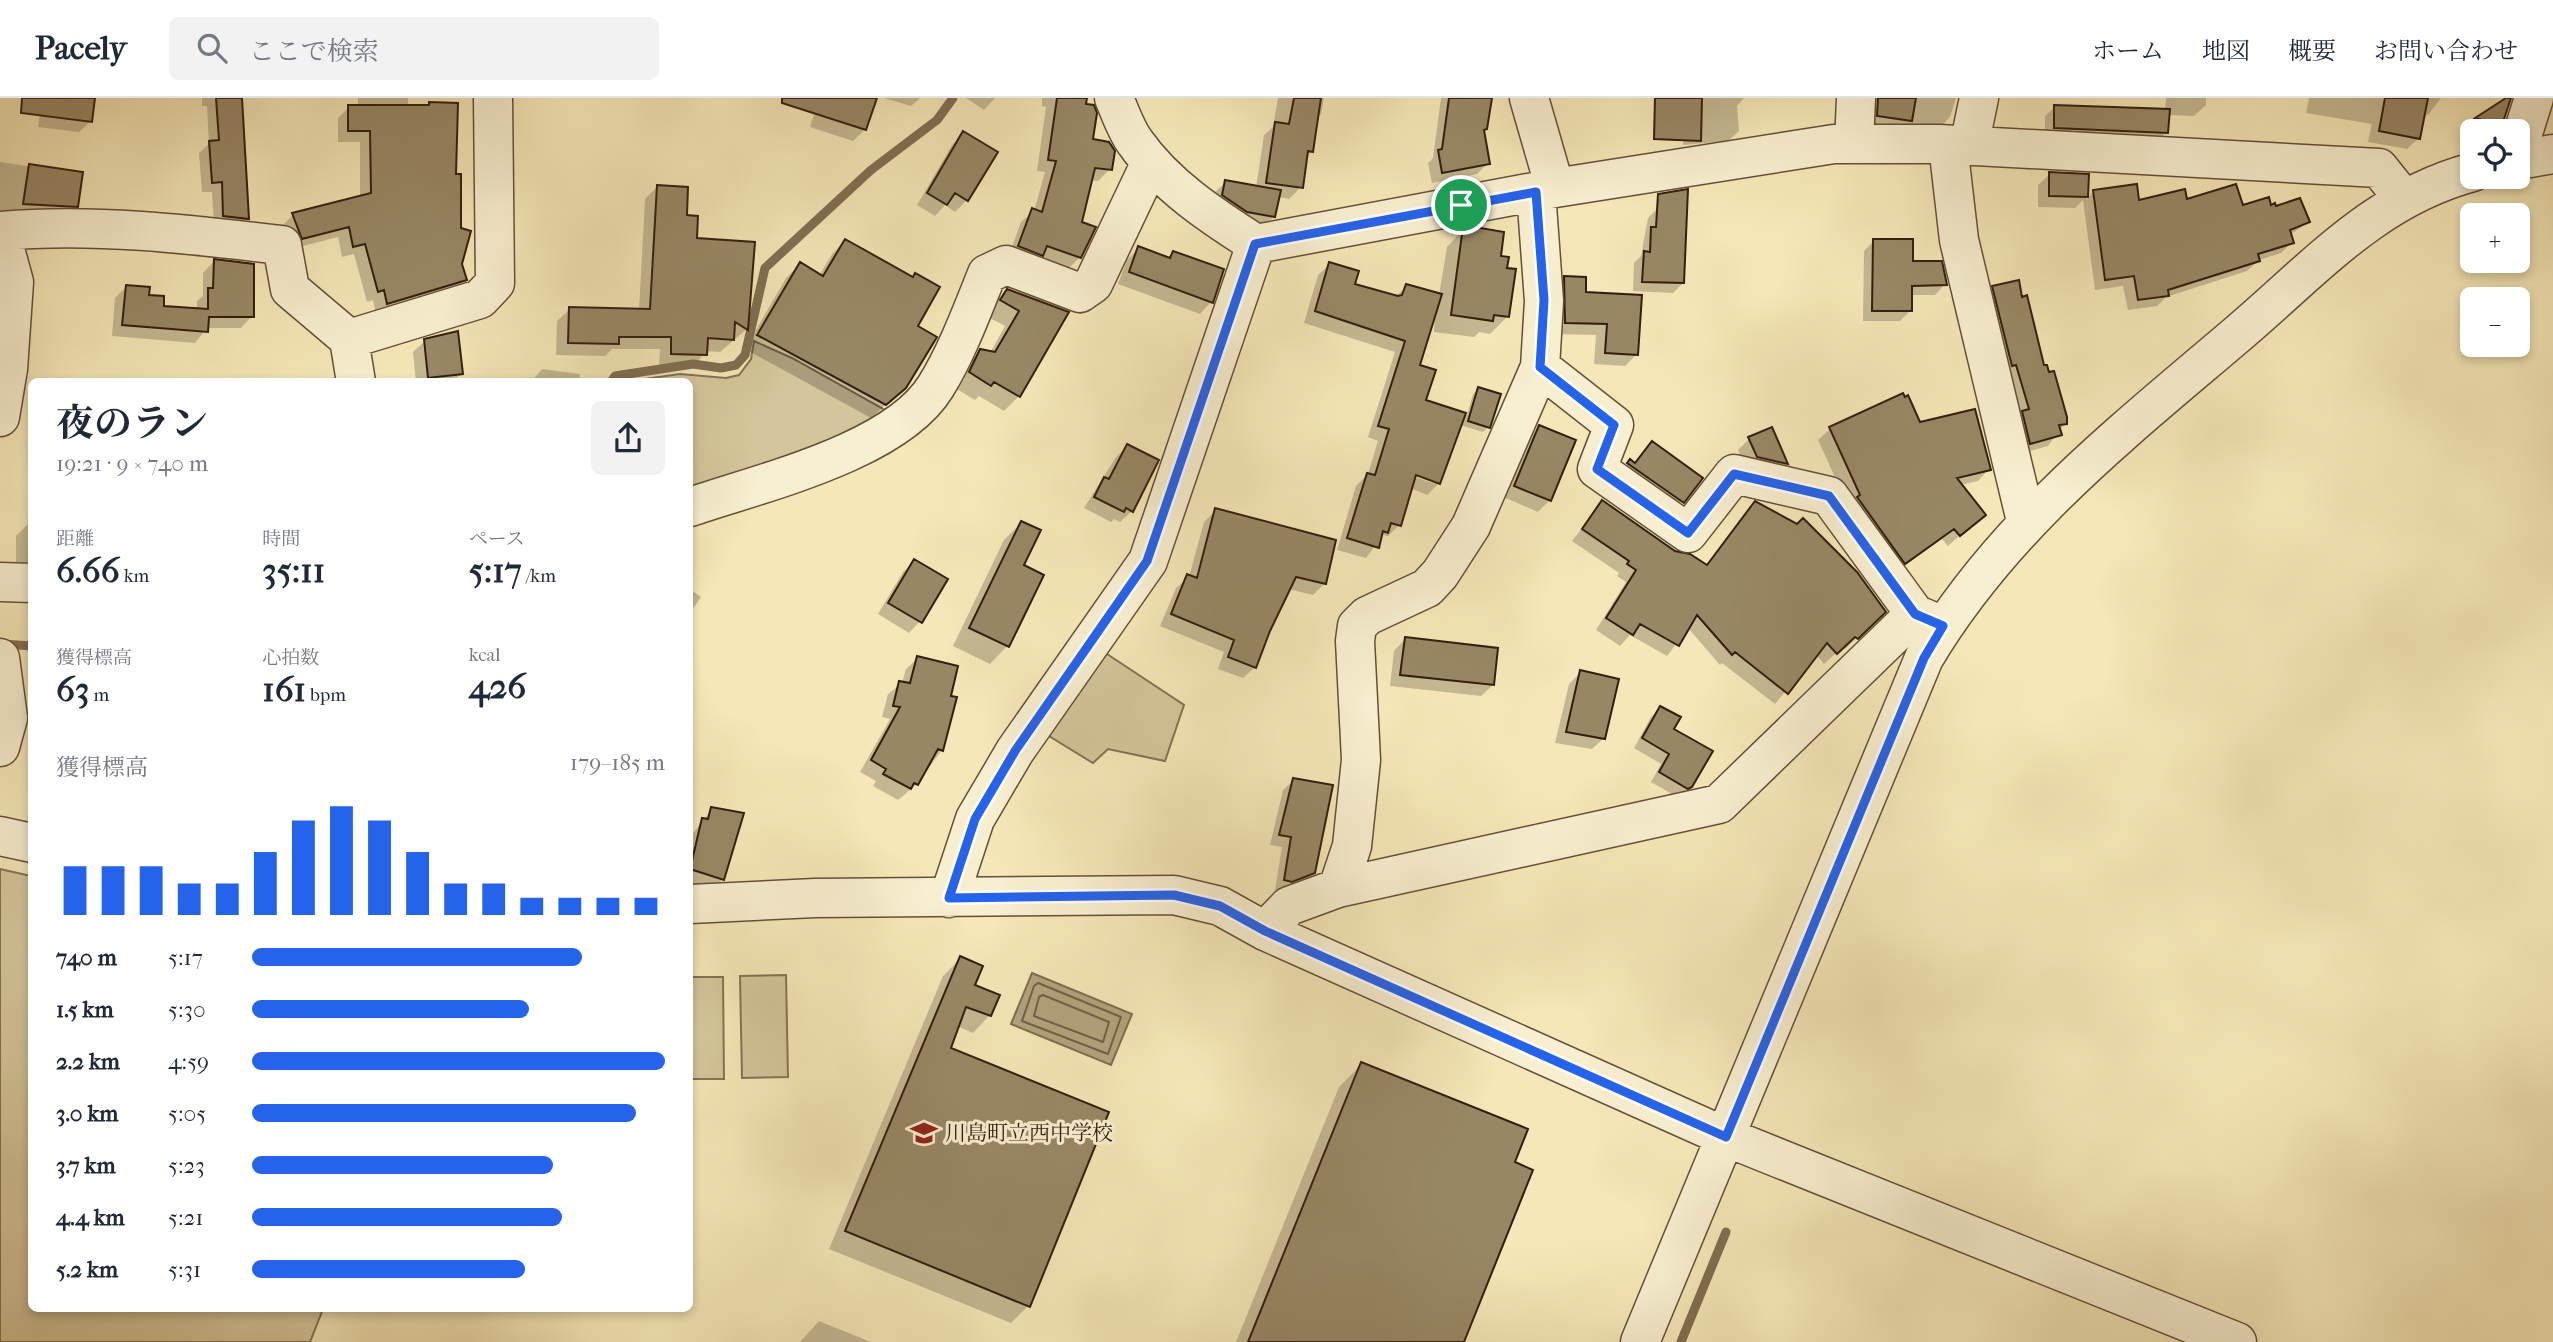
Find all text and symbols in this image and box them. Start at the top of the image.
search box [169,17,659,80]
text: Pacely [35,29,127,68]
icon: search [193,29,231,67]
text: ここで検索 [249,36,379,67]
text: ホーム [2092,37,2164,65]
text: 地図 [2202,37,2250,65]
text: 概要 [2288,37,2336,65]
text: お問い合わせ [2374,37,2518,65]
map controls [2460,119,2530,357]
button: locate [2460,119,2530,189]
pin [1431,175,1491,235]
icon: arrive [1442,186,1480,224]
button: + [2460,203,2530,273]
button: − [2460,287,2530,357]
text: 夜のラン [56,401,208,446]
button: share [591,401,665,475]
text: 19:21 · 9 × 740 m [56,450,208,477]
text: 距離 [56,528,94,550]
text: 時間 [262,528,300,550]
text: ペース [469,528,525,550]
text: 6.66 [56,550,120,591]
text: 35:11 [262,550,325,591]
text: 5:17 [469,550,522,591]
text: km [120,565,149,587]
text: /km [522,565,556,587]
text: kcal [469,644,501,666]
text: 獲得標高 [56,647,132,669]
text: 心拍数 [262,647,319,669]
text: 426 [469,666,526,707]
text: 63 [56,669,89,710]
text: 161 [262,669,306,710]
text: m [89,684,109,706]
text: bpm [306,684,346,706]
text: 179–185 m [570,749,665,776]
text: 獲得標高 [56,754,148,781]
text: 740 m [56,944,117,971]
text: 5:17 [168,944,203,971]
text: 1.5 km [56,996,114,1023]
text: 5:30 [168,996,206,1023]
text: 2.2 km [56,1048,120,1075]
text: 4:59 [168,1048,209,1075]
text: 3.0 km [56,1100,118,1127]
text: 5:05 [168,1100,206,1127]
school or university icon: 川島町立西中学校 [909,1118,939,1148]
place label: 川島町立西中学校 [945,1121,1113,1145]
text: 3.7 km [56,1152,116,1179]
text: 5:23 [168,1152,205,1179]
text: 4.4 km [56,1204,125,1231]
text: 5:21 [168,1204,204,1231]
text: 5.2 km [56,1256,118,1283]
text: 5:31 [168,1256,201,1283]

